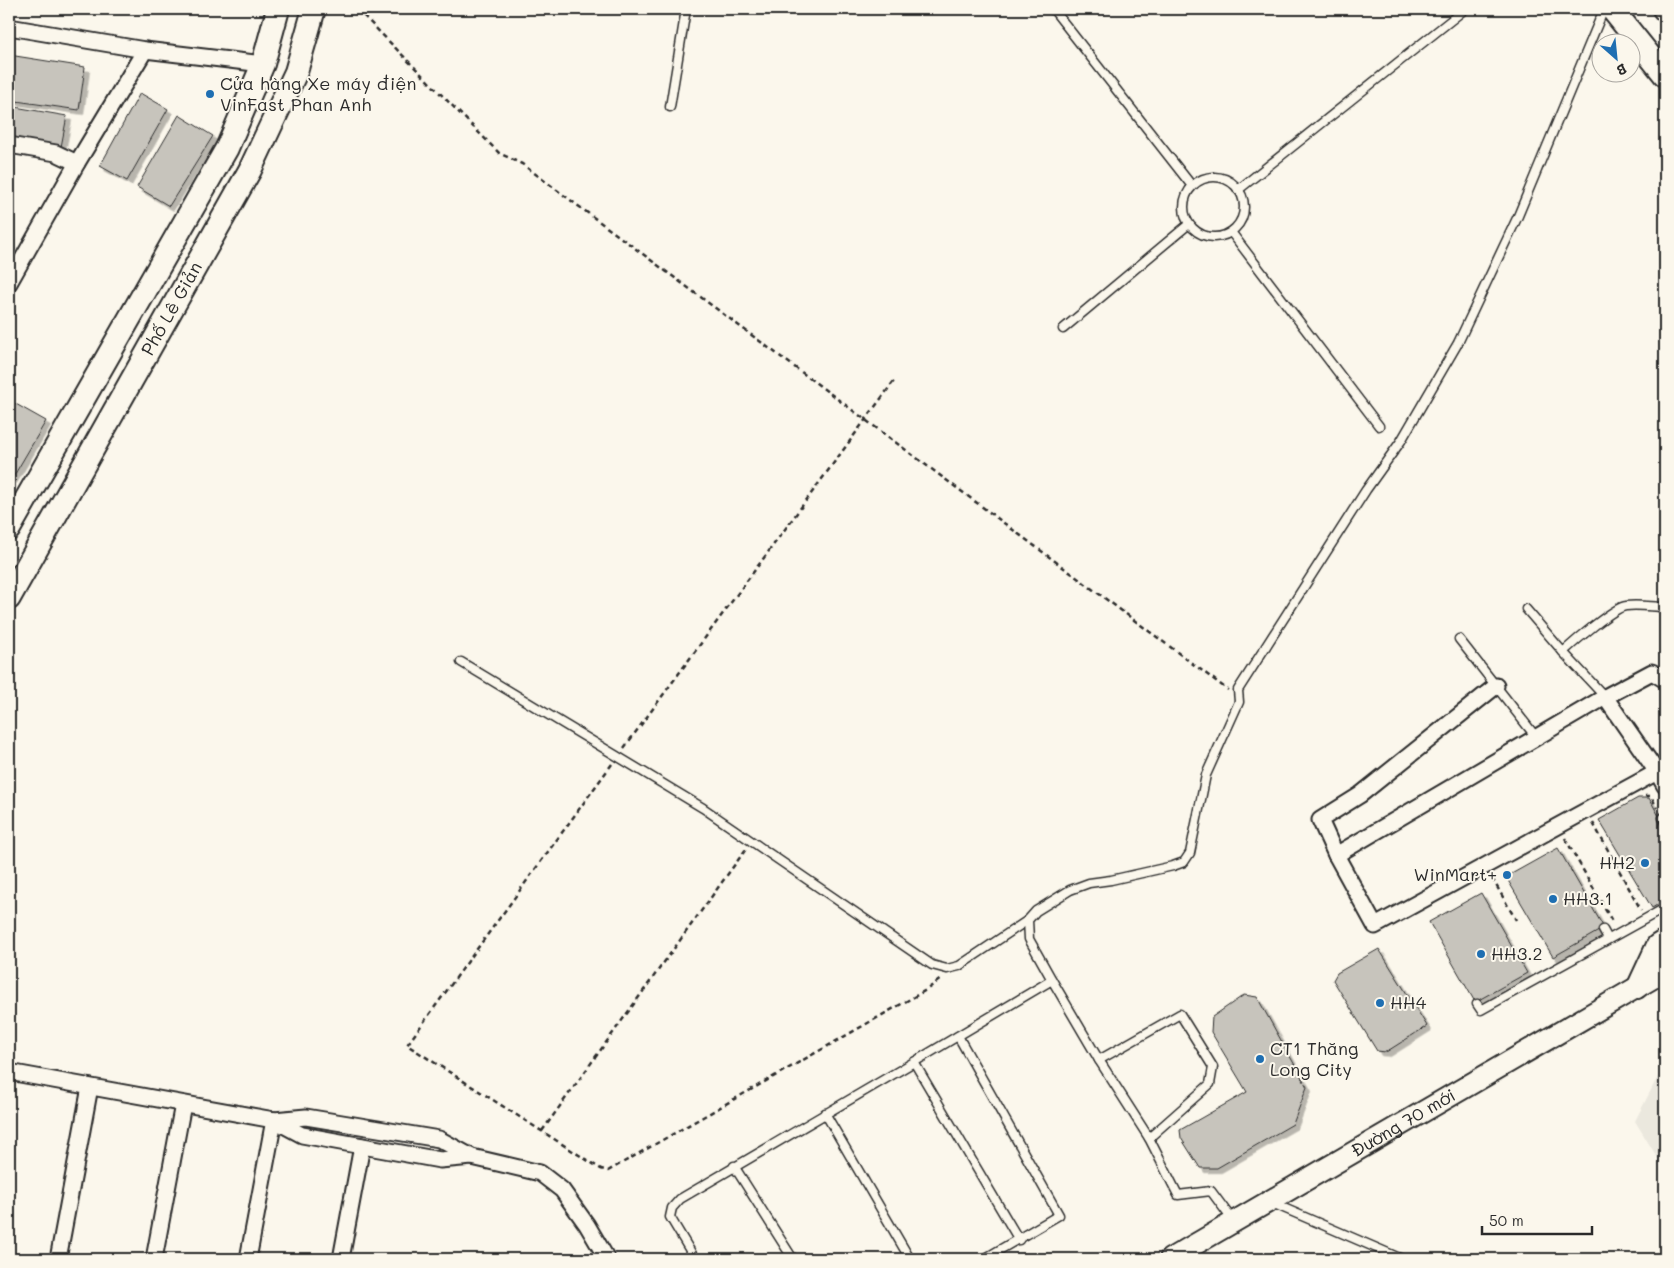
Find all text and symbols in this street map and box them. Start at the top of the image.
north arrow [1592,32,1642,82]
text: B [1614,59,1631,81]
place label: Cửa hàng Xe máy điện VinFast Phan Anh [220,71,416,116]
marker: Cửa hàng Xe máy điện VinFast Phan Anh [204,88,216,100]
street label: Phố Lê Giản [135,257,207,359]
place label: HH2 [1599,850,1635,874]
marker: HH2 [1639,857,1651,869]
place label: WinMart+ [1413,862,1497,886]
marker: WinMart+ [1501,869,1513,881]
place label: HH3.1 [1563,886,1613,910]
marker: HH3.1 [1547,893,1559,905]
place label: HH3.2 [1491,941,1543,965]
marker: HH3.2 [1475,948,1487,960]
place label: HH4 [1390,990,1427,1014]
marker: HH4 [1374,997,1386,1009]
place label: CT1 Thăng Long City [1270,1036,1359,1081]
marker: CT1 Thăng Long City [1254,1053,1266,1065]
street label: Đường 70 mới [1346,1083,1460,1162]
scale bar [1482,1203,1592,1235]
text: 50 m [1489,1210,1524,1230]

